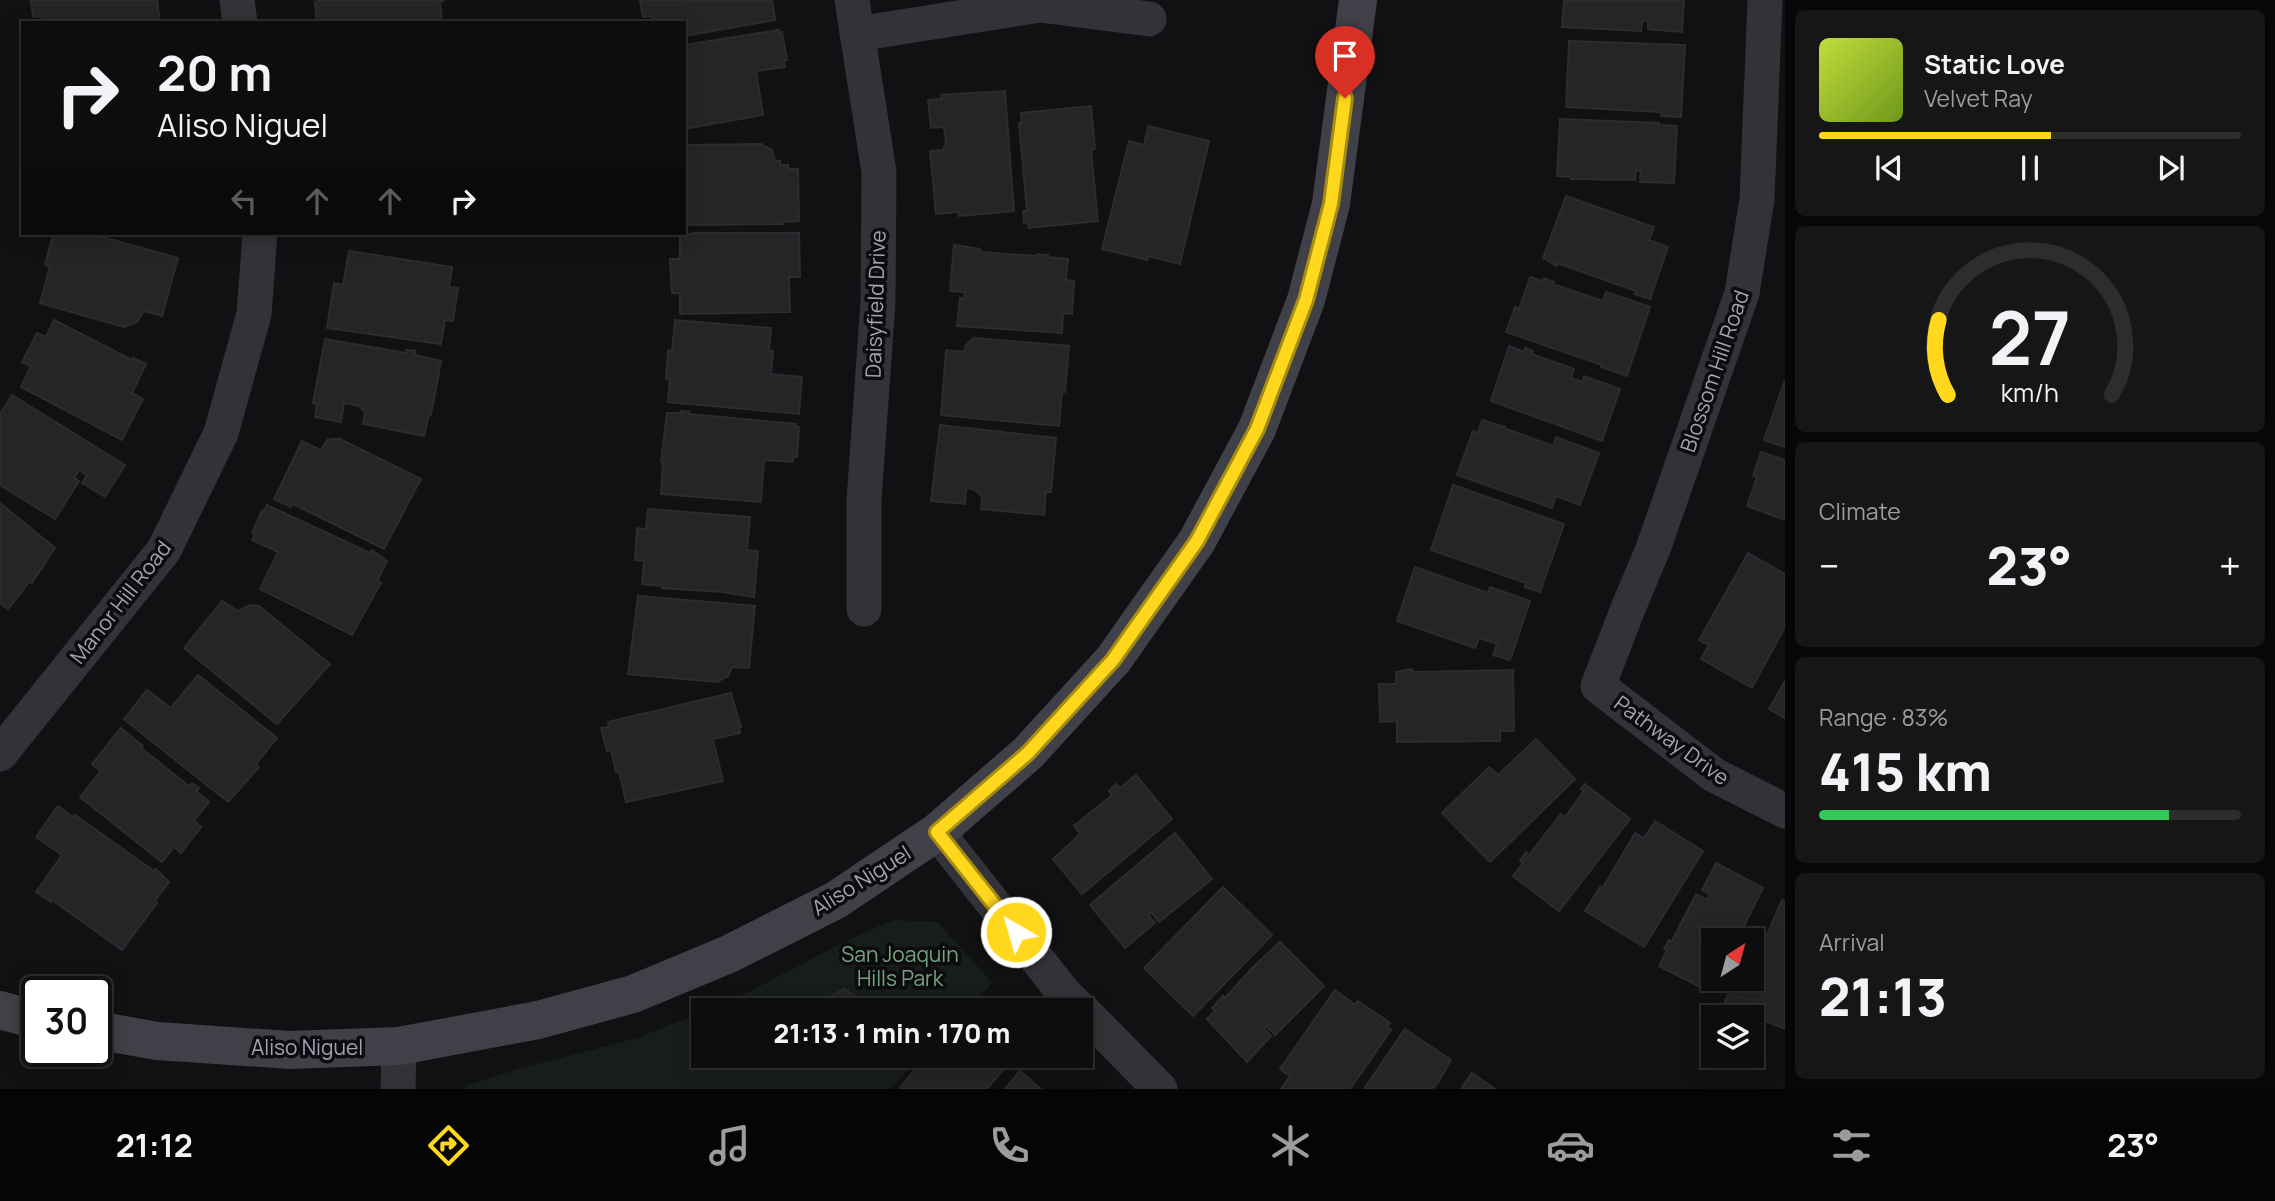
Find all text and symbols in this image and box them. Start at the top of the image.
pin [1315,26,1375,98]
icon: arrive [1326,37,1364,75]
text: 20 m [157,39,272,106]
text: Static Love [1924,46,2065,82]
icon: right [42,49,133,140]
text: Velvet Ray [1924,82,2033,114]
text: Aliso Niguel [157,103,328,147]
icon: previous [1870,149,1908,187]
icon: pause [2011,149,2049,187]
icon: next [2152,149,2190,187]
icon: left [225,182,263,220]
icon: ahead [298,182,336,220]
icon: ahead [371,182,409,220]
icon: right [444,182,482,220]
street label: Daisyfield Drive [858,230,892,378]
street label: Blossom Hill Road [1673,286,1755,456]
text: 27 [1989,287,2071,387]
text: km/h [2001,374,2059,409]
text: Climate [1819,495,1901,527]
text: 23° [1987,530,2072,601]
street label: Manor Hill Road [63,535,177,669]
text: − [1819,539,1840,591]
text: + [2219,539,2241,591]
street label: Pathway Drive [1609,689,1735,791]
text: Range · 83% [1819,701,1948,733]
text: 415 km [1819,736,1992,807]
street label: Aliso Niguel [806,838,916,922]
position arrow [979,895,1053,969]
text: Arrival [1819,926,1885,958]
north arrow [1701,928,1764,990]
map controls [1701,928,1764,1068]
park label: San Joaquin Hills Park [841,940,959,992]
text: 21:13 [1819,961,1947,1032]
speed limit sign: 30 [21,976,112,1067]
button: layers [1701,1005,1764,1068]
text: 21:13 · 1 min · 170 m [774,1015,1010,1051]
street label: Aliso Niguel [251,1033,363,1061]
icon: directions [424,1121,473,1170]
icon: music [705,1121,754,1170]
icon: phone [985,1121,1034,1170]
icon: climate [1266,1121,1315,1170]
icon: car [1546,1121,1595,1170]
icon: filters [1827,1121,1876,1170]
text: 21:12 [116,1123,193,1167]
text: 23° [2107,1123,2159,1167]

